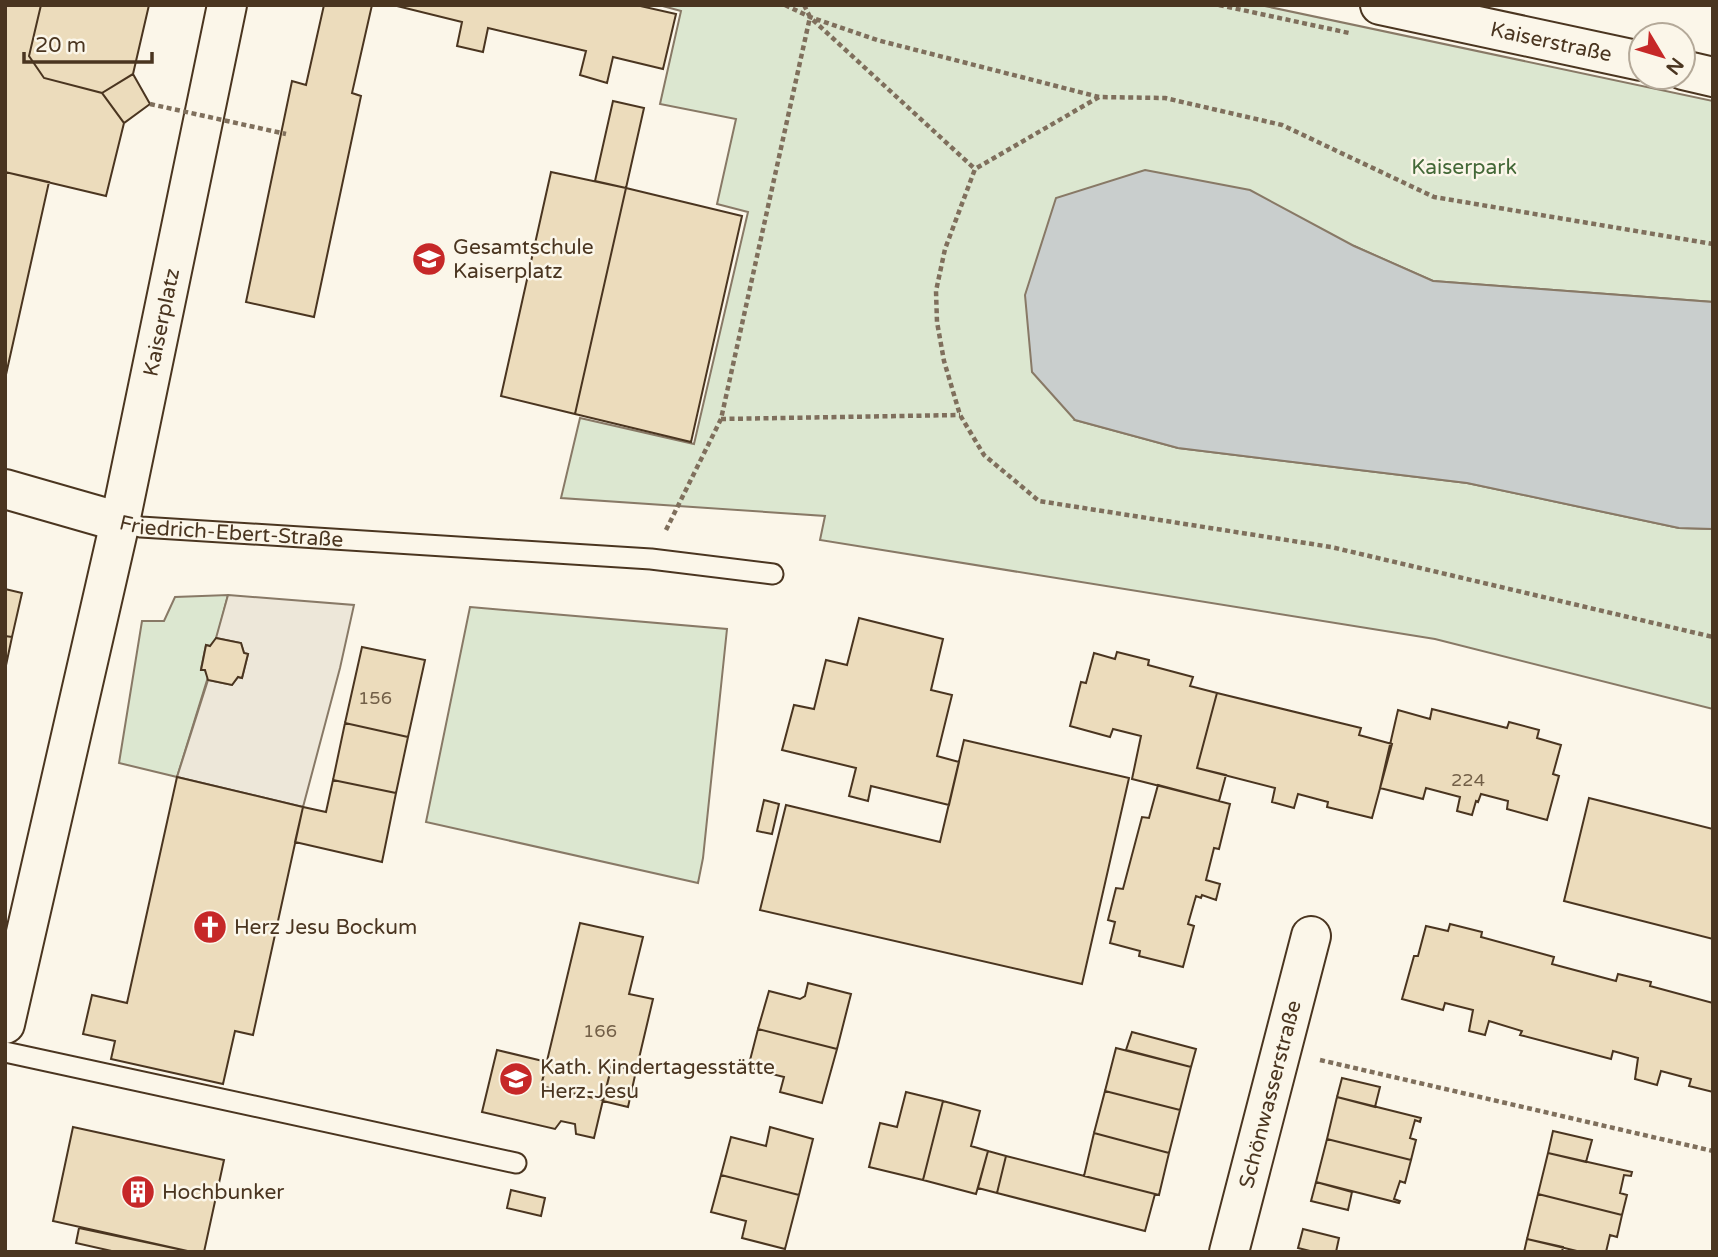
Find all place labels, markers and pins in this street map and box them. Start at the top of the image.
place label: Gesamtschule Kaiserplatz [453,235,594,284]
school or university icon: Gesamtschule Kaiserplatz [410,240,448,278]
church icon: Herz Jesu Bockum [191,908,229,946]
place label: Herz Jesu Bockum [234,915,417,940]
place label: Kath. Kindertagesstätte Herz-Jesu [540,1055,775,1104]
school or university icon: Kath. Kindertagesstätte Herz-Jesu [497,1060,535,1098]
building icon: Hochbunker [119,1173,157,1211]
place label: Hochbunker [162,1180,284,1205]

